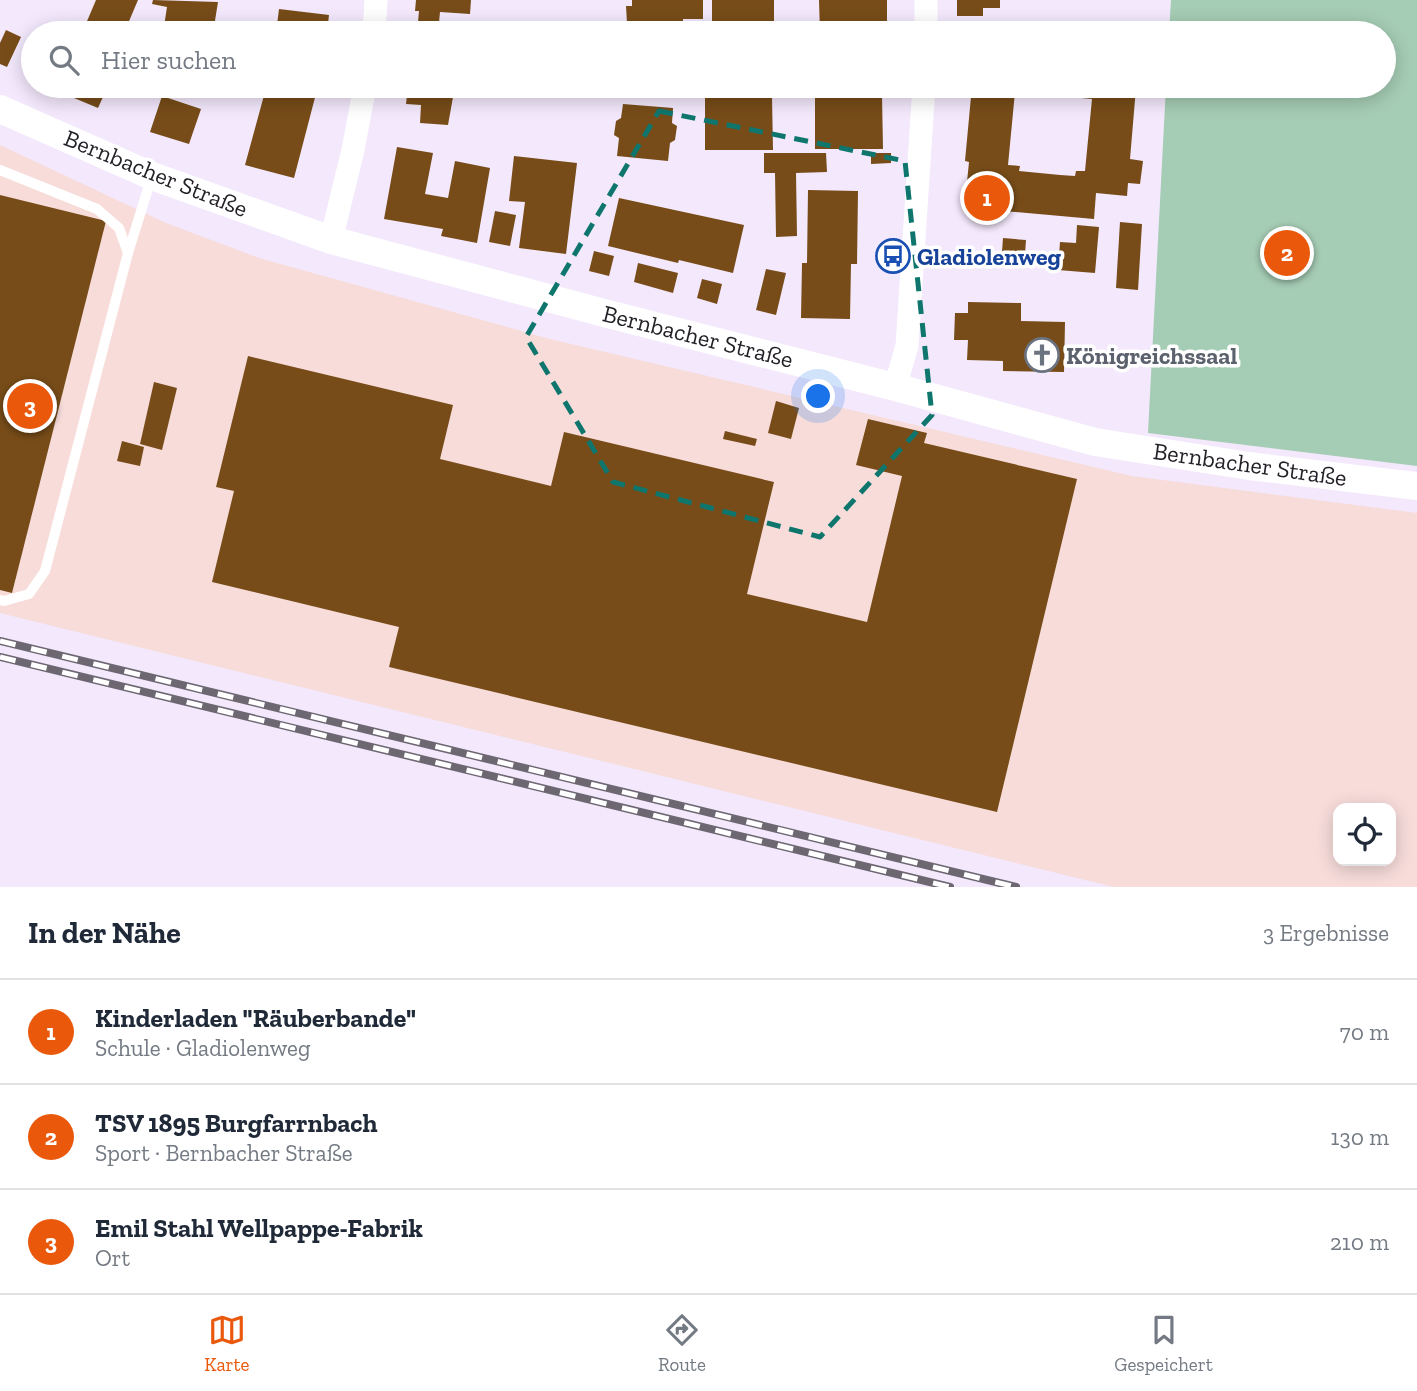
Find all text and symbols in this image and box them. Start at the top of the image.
search box [21,21,1396,98]
icon: search [45,41,83,79]
text: Hier suchen [101,44,236,76]
street label: Bernbacher Straße [60,123,252,223]
pin: 1 [964,172,1010,224]
pin: 2 [1264,227,1310,279]
bus stop icon: Gladiolenweg [874,237,912,275]
place label: Gladiolenweg [917,242,1061,271]
street label: Bernbacher Straße [600,298,796,374]
church icon: Königreichssaal [1023,336,1061,374]
place label: Königreichssaal [1066,341,1237,370]
your location [801,379,835,413]
pin: 3 [7,380,53,432]
street label: Bernbacher Straße [1151,436,1349,492]
map controls [1333,803,1396,866]
button: locate [1333,803,1396,866]
text: In der Nähe [28,915,181,951]
text: 3 Ergebnisse [1263,919,1389,947]
text: Kinderladen "Räuberbande" [95,1002,416,1034]
text: 1 [46,1018,56,1046]
text: 70 m [1340,1018,1389,1046]
text: Schule · Gladiolenweg [95,1034,311,1062]
text: TSV 1895 Burgfarrnbach [95,1107,378,1139]
text: 2 [45,1123,57,1151]
text: 130 m [1331,1123,1389,1151]
text: Sport · Bernbacher Straße [95,1139,353,1167]
text: Emil Stahl Wellpappe-Fabrik [95,1212,423,1244]
text: 3 [45,1228,57,1256]
text: 210 m [1330,1228,1389,1256]
text: Ort [95,1244,130,1272]
tab: Karte [204,1311,250,1376]
tab: Route [658,1311,706,1376]
tab: Gespeichert [1114,1311,1213,1376]

